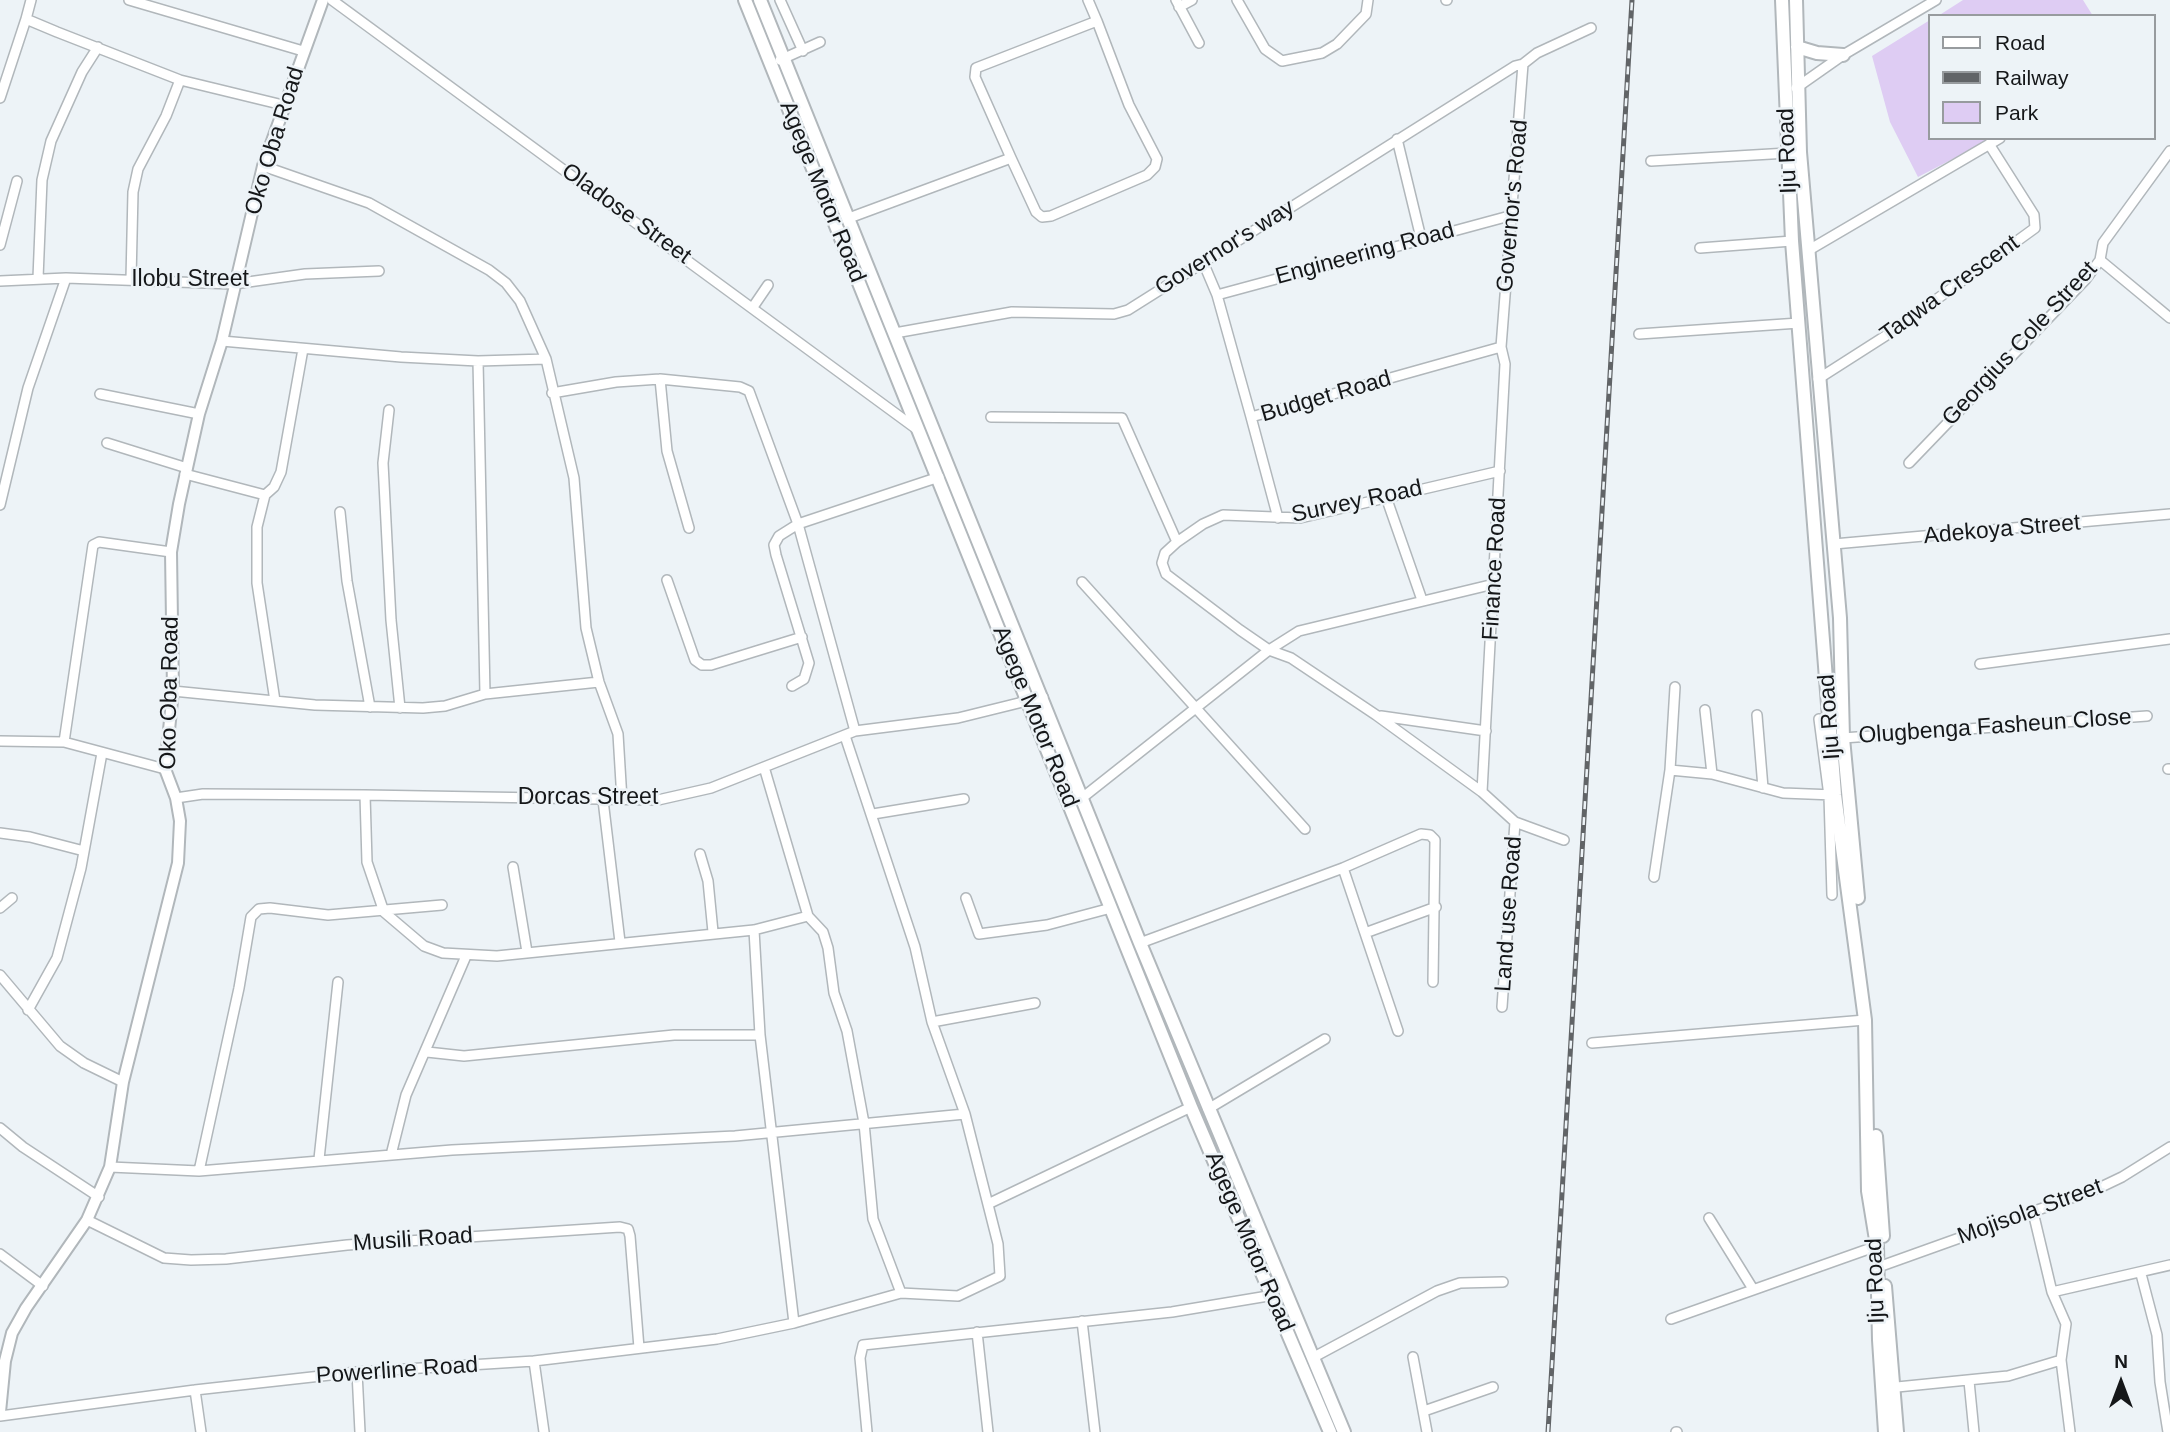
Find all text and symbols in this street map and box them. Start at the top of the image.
legend [1928,14,2156,140]
text: Road [1995,31,2045,54]
street label: Oko Oba Road [239,64,311,218]
text: Railway [1995,66,2069,89]
street label: Agege Motor Road [773,97,871,287]
text: Park [1995,101,2038,124]
street label: Iju Road [1773,108,1803,194]
street label: Governor's Road [1492,119,1534,293]
street label: Oladose Street [556,158,696,270]
street label: Governor's way [1150,194,1300,302]
street label: Engineering Road [1272,217,1458,291]
street label: Taqwa Crescent [1875,229,2025,349]
street label: Georgius Cole Street [1937,256,2103,432]
street label: Ilobu Street [131,266,249,294]
street label: Budget Road [1258,365,1394,429]
street label: Survey Road [1289,475,1425,529]
street label: Finance Road [1477,497,1513,641]
street label: Adekoya Street [1922,509,2082,551]
street label: Oko Oba Road [155,616,185,770]
street label: Agege Motor Road [986,622,1084,812]
street label: Iju Road [1813,673,1847,761]
street label: Olugbenga Fasheun Close [1858,704,2132,750]
street label: Dorcas Street [518,784,658,812]
street label: Land use Road [1490,835,1528,993]
street label: Agege Motor Road [1199,1148,1299,1336]
street label: Mojisola Street [1954,1173,2106,1251]
street label: Musili Road [352,1222,474,1258]
street label: Iju Road [1861,1238,1891,1324]
north arrow [2086,1348,2156,1418]
text: N [2114,1351,2128,1372]
street label: Powerline Road [315,1352,479,1390]

